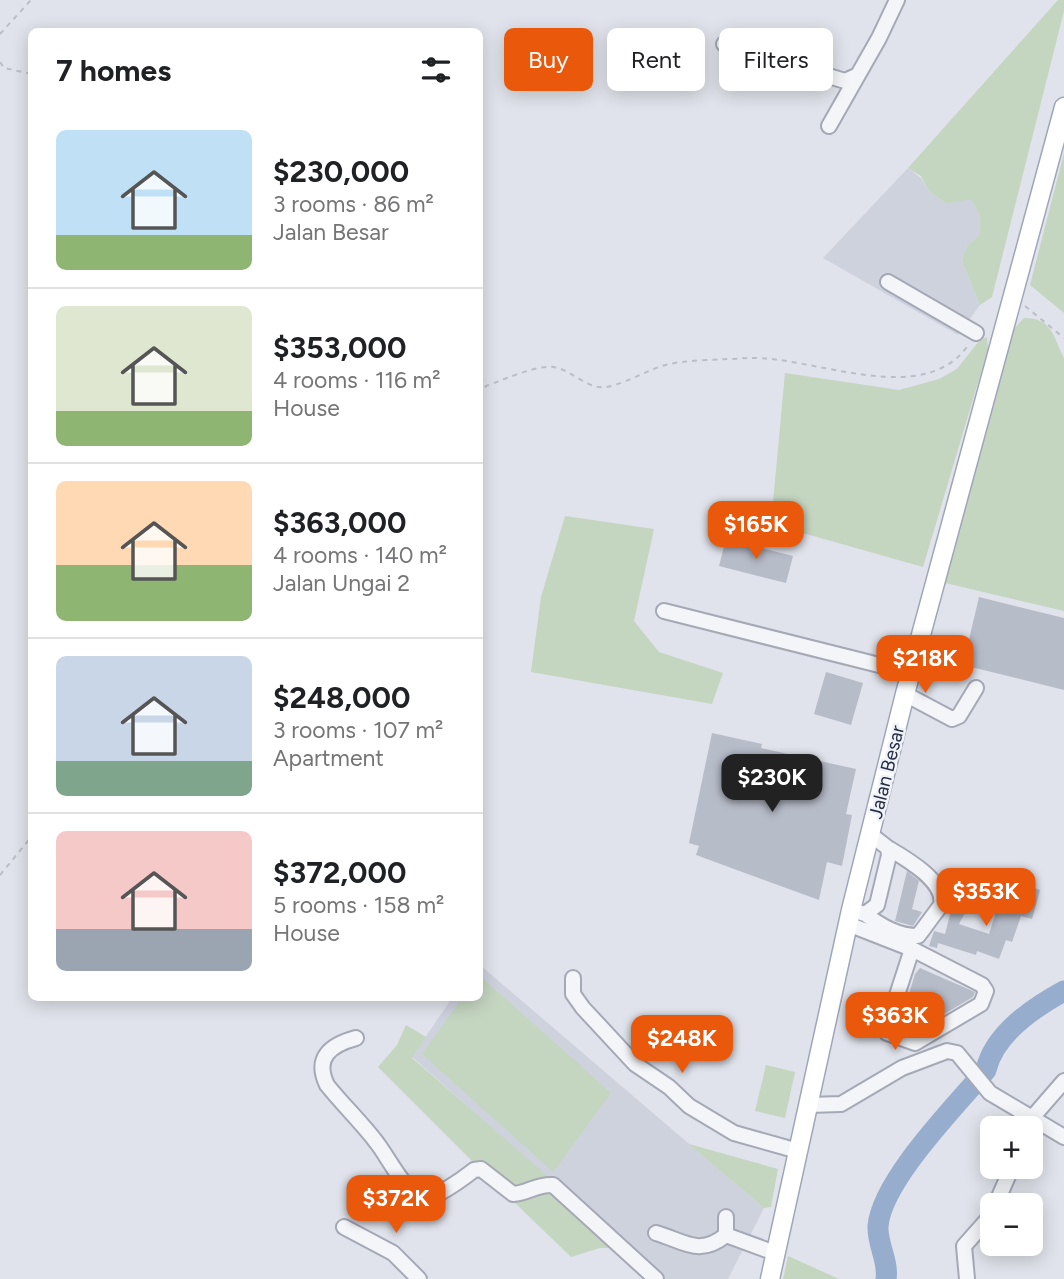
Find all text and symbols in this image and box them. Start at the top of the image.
chip: Buy [504,28,593,91]
chip: Rent [607,28,705,91]
chip: Filters [719,28,833,91]
icon: filters [417,51,455,89]
text: 7 homes [56,52,171,89]
text: $230,000 [273,153,409,190]
icon: home [112,158,196,242]
text: 3 rooms · 86 m² [273,190,434,218]
text: Jalan Besar [273,218,389,246]
text: $353,000 [273,329,406,366]
icon: home [112,334,196,418]
text: 4 rooms · 116 m² [273,366,441,394]
text: House [273,394,340,422]
pin: $165K [707,502,805,561]
text: $363,000 [273,504,406,541]
icon: home [112,509,196,593]
text: $165K [724,510,788,538]
text: 4 rooms · 140 m² [273,541,447,569]
text: Jalan Ungai 2 [273,569,410,597]
pin: $218K [876,636,974,695]
text: $218K [892,644,958,672]
text: $248,000 [273,679,410,716]
icon: home [112,684,196,768]
text: 3 rooms · 107 m² [273,716,443,744]
street label: Jalan Besar [864,722,909,821]
text: Apartment [273,744,384,772]
pin: $230K [723,754,821,814]
text: $230K [737,763,807,791]
text: $372,000 [273,854,406,891]
icon: home [112,859,196,943]
pin: $353K [937,869,1035,928]
text: $353K [953,877,1020,905]
text: 5 rooms · 158 m² [273,891,444,919]
text: House [273,919,340,947]
pin: $363K [846,992,944,1052]
text: $363K [862,1001,928,1029]
pin: $248K [633,1016,731,1075]
text: $248K [647,1024,717,1052]
map controls [980,1116,1043,1256]
button: + [980,1116,1043,1179]
pin: $372K [347,1176,445,1235]
text: $372K [363,1184,429,1212]
button: − [980,1193,1043,1256]

